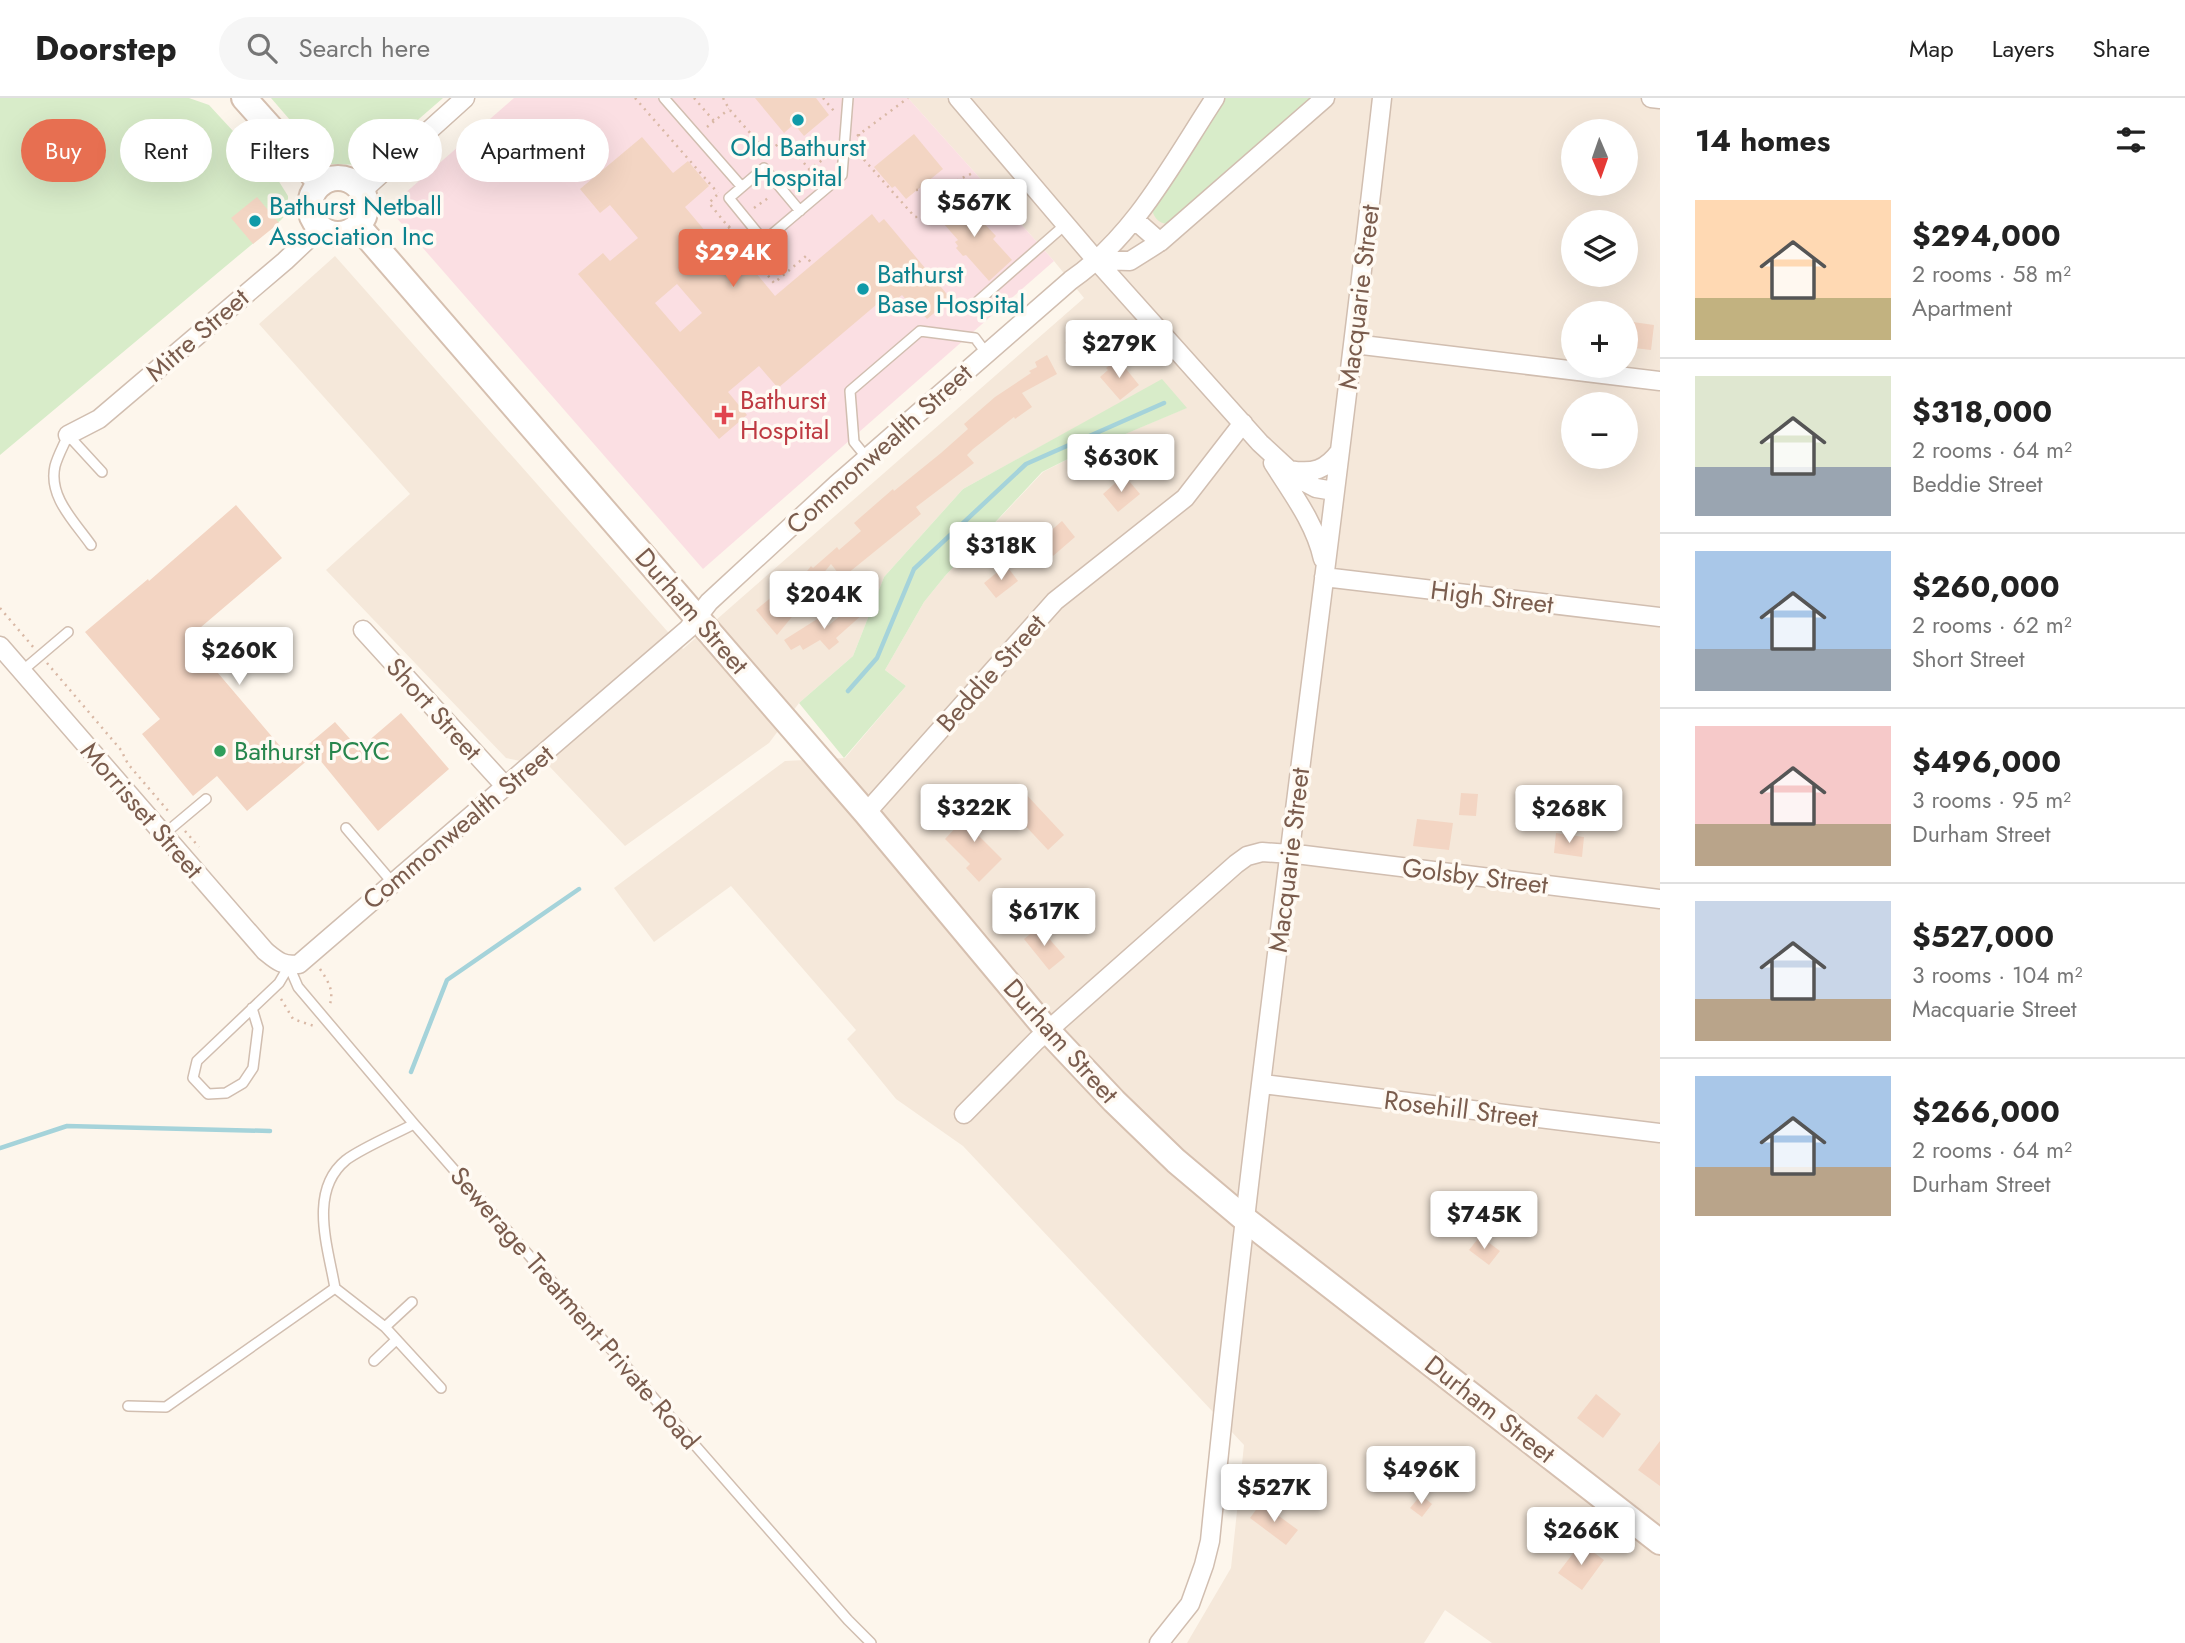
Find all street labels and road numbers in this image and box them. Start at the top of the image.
street label: Macquarie Street [1329,202,1389,392]
street label: Mitre Street [137,279,258,391]
street label: Commonwealth Street [777,354,981,543]
street label: Durham Street [626,539,758,683]
street label: High Street [1428,571,1556,623]
street label: Beddie Street [928,605,1055,741]
street label: Short Street [377,649,491,769]
street label: Morrisset Street [72,733,213,887]
street label: Commonwealth Street [354,735,562,918]
street label: Macquarie Street [1259,765,1319,955]
street label: Golsby Street [1400,848,1551,904]
street label: Durham Street [995,970,1128,1112]
street label: Rosehill Street [1382,1081,1541,1137]
street label: Sewerage Treatment Private Road [441,1158,709,1458]
street label: Durham Street [1417,1346,1564,1473]

